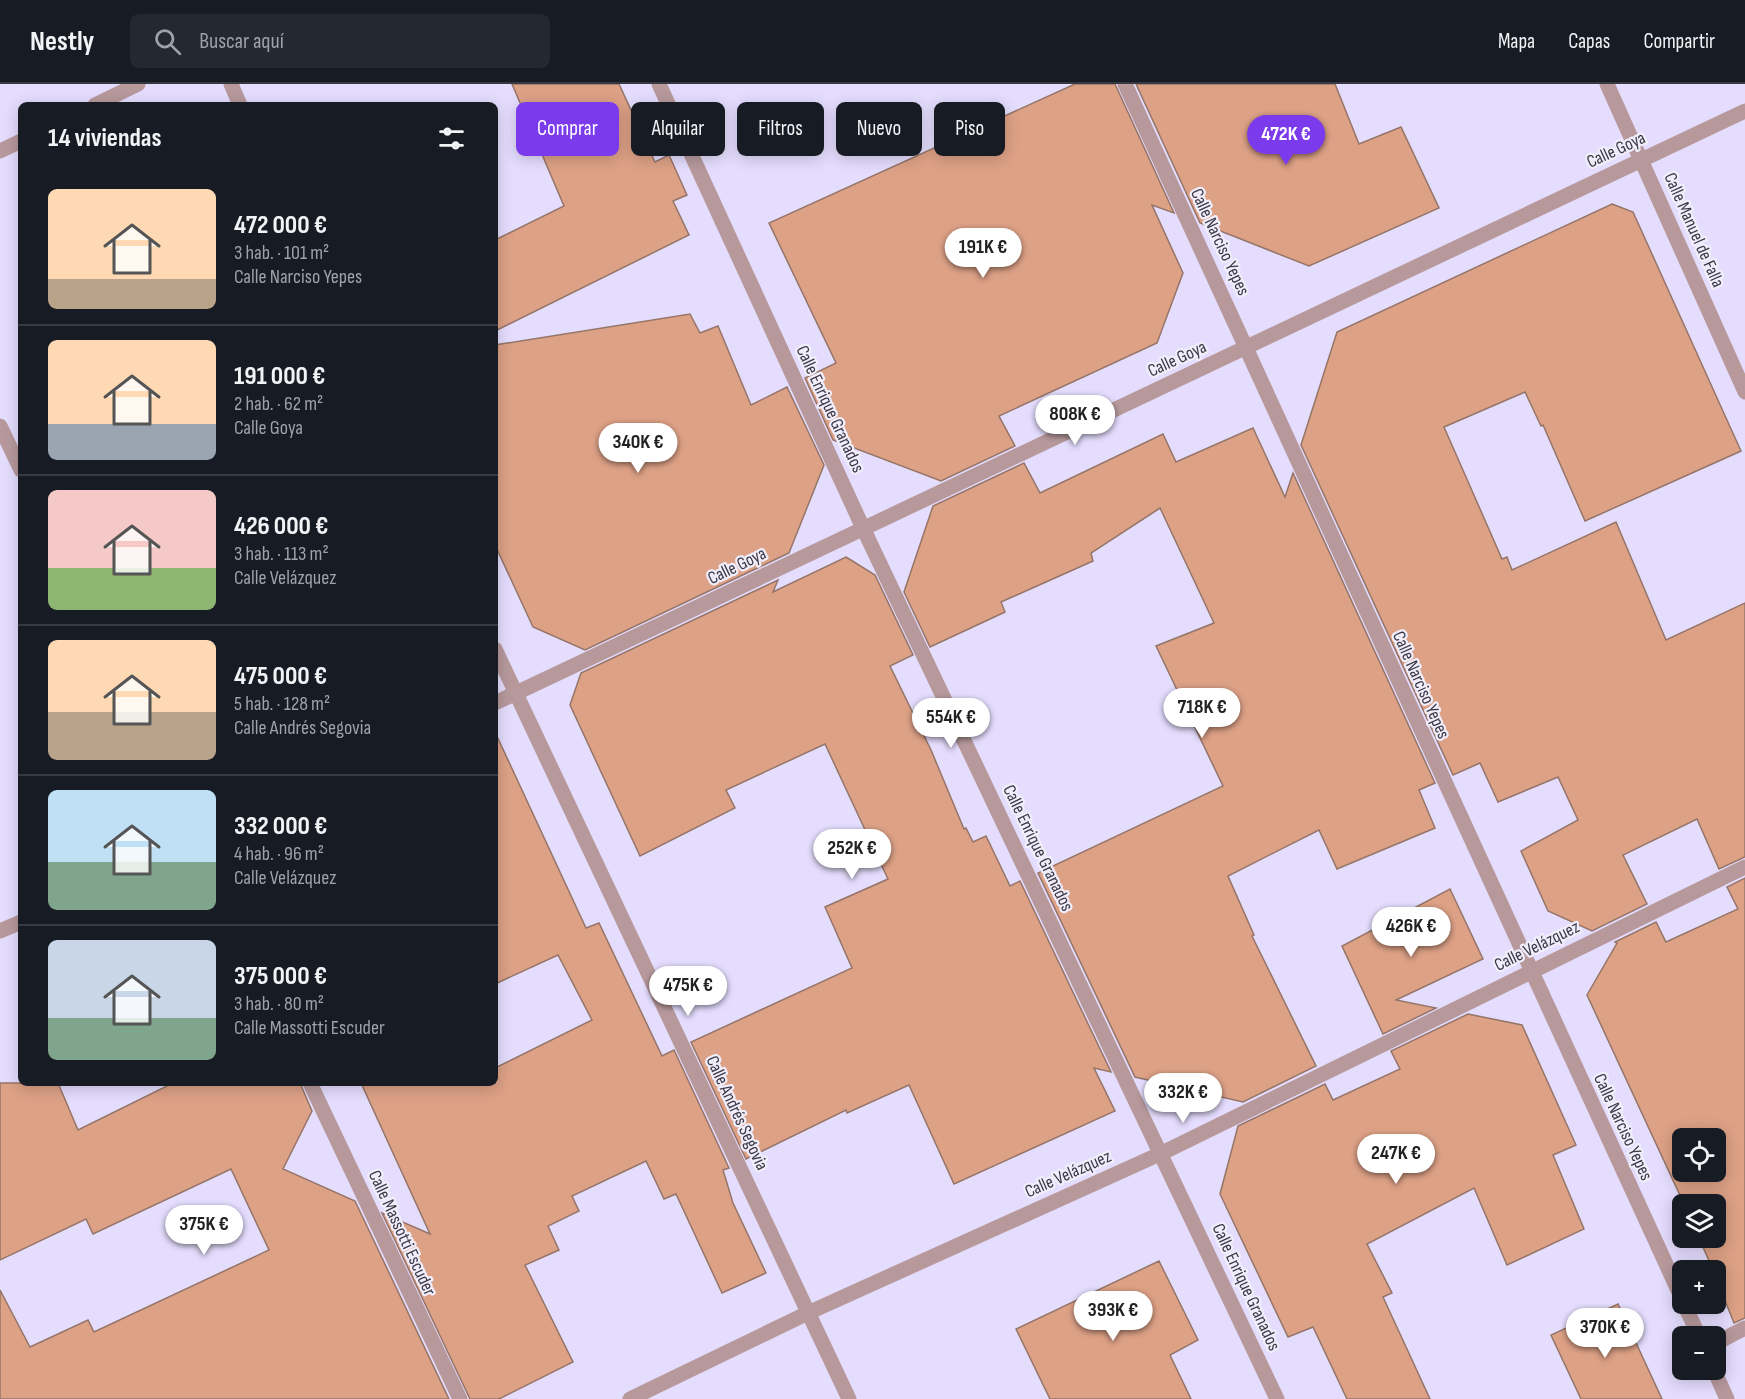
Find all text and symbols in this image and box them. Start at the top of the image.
search box [130,14,550,68]
text: Nestly [30,25,94,58]
icon: search [151,25,184,58]
text: Buscar aquí [199,28,284,55]
text: Mapa [1498,29,1535,54]
text: Capas [1568,29,1610,54]
text: Compartir [1643,29,1715,54]
chip: Comprar [516,102,619,156]
chip: Alquilar [631,102,725,156]
chip: Filtros [737,102,824,156]
chip: Nuevo [836,102,922,156]
chip: Piso [934,102,1005,156]
pin: 472K € [1237,115,1335,166]
icon: filters [435,122,468,155]
text: 472K € [1261,122,1311,146]
text: 14 viviendas [48,123,161,154]
street label: Calle Goya [1583,127,1649,173]
street label: Calle Manuel de Falla [1659,169,1729,291]
street label: Calle Narciso Yepes [1186,185,1254,299]
text: 472 000 € [234,210,327,241]
icon: home [96,213,168,285]
pin: 191K € [934,228,1032,279]
text: 191K € [959,235,1007,259]
text: 3 hab. · 101 m² [234,241,329,265]
text: Calle Narciso Yepes [234,265,362,289]
street label: Calle Goya [1144,336,1210,382]
street label: Calle Enrique Granados [791,342,869,476]
text: 191 000 € [234,361,325,392]
icon: home [96,364,168,436]
text: 2 hab. · 62 m² [234,392,323,416]
pin: 808K € [1026,395,1124,446]
text: 808K € [1049,402,1101,426]
text: Calle Goya [234,416,303,440]
pin: 340K € [589,423,687,474]
text: 340K € [612,430,664,454]
text: 426 000 € [234,511,328,542]
icon: home [96,514,168,586]
text: 3 hab. · 113 m² [234,542,329,566]
street label: Calle Goya [704,543,770,589]
text: Calle Velázquez [234,566,336,590]
street label: Calle Narciso Yepes [1388,628,1454,742]
text: 475 000 € [234,661,327,692]
icon: home [96,664,168,736]
pin: 718K € [1153,688,1251,739]
text: 5 hab. · 128 m² [234,692,330,716]
text: 718K € [1177,695,1227,719]
pin: 554K € [902,698,1000,749]
text: 554K € [926,705,976,729]
text: Calle Andrés Segovia [234,716,371,740]
street label: Calle Enrique Granados [998,781,1078,915]
text: 332 000 € [234,811,327,842]
icon: home [96,814,168,886]
pin: 252K € [803,829,901,880]
text: 252K € [827,836,877,860]
text: 4 hab. · 96 m² [234,842,324,866]
text: Calle Velázquez [234,866,336,890]
pin: 426K € [1362,907,1460,958]
text: 426K € [1386,914,1436,938]
street label: Calle Velázquez [1491,916,1583,976]
text: 375 000 € [234,961,327,992]
icon: home [96,964,168,1036]
pin: 475K € [639,966,737,1017]
text: 475K € [663,973,713,997]
text: 3 hab. · 80 m² [234,992,324,1016]
text: Calle Massotti Escuder [234,1016,385,1040]
street label: Calle Andrés Segovia [701,1053,773,1173]
street label: Calle Narciso Yepes [1589,1070,1657,1184]
pin: 332K € [1134,1073,1232,1124]
text: 332K € [1158,1080,1208,1104]
map controls [1672,1128,1726,1380]
button: locate [1672,1128,1726,1182]
pin: 247K € [1347,1134,1445,1185]
text: 247K € [1371,1141,1421,1165]
street label: Calle Velázquez [1022,1145,1115,1202]
street label: Calle Massotti Escuder [364,1167,440,1299]
button: layers [1672,1194,1726,1248]
pin: 375K € [155,1205,253,1256]
text: 375K € [179,1212,229,1236]
street label: Calle Enrique Granados [1207,1220,1285,1354]
button: + [1672,1260,1726,1314]
pin: 393K € [1064,1291,1162,1342]
text: 393K € [1088,1298,1138,1322]
pin: 370K € [1556,1308,1654,1359]
text: 370K € [1580,1315,1630,1339]
button: − [1672,1326,1726,1380]

